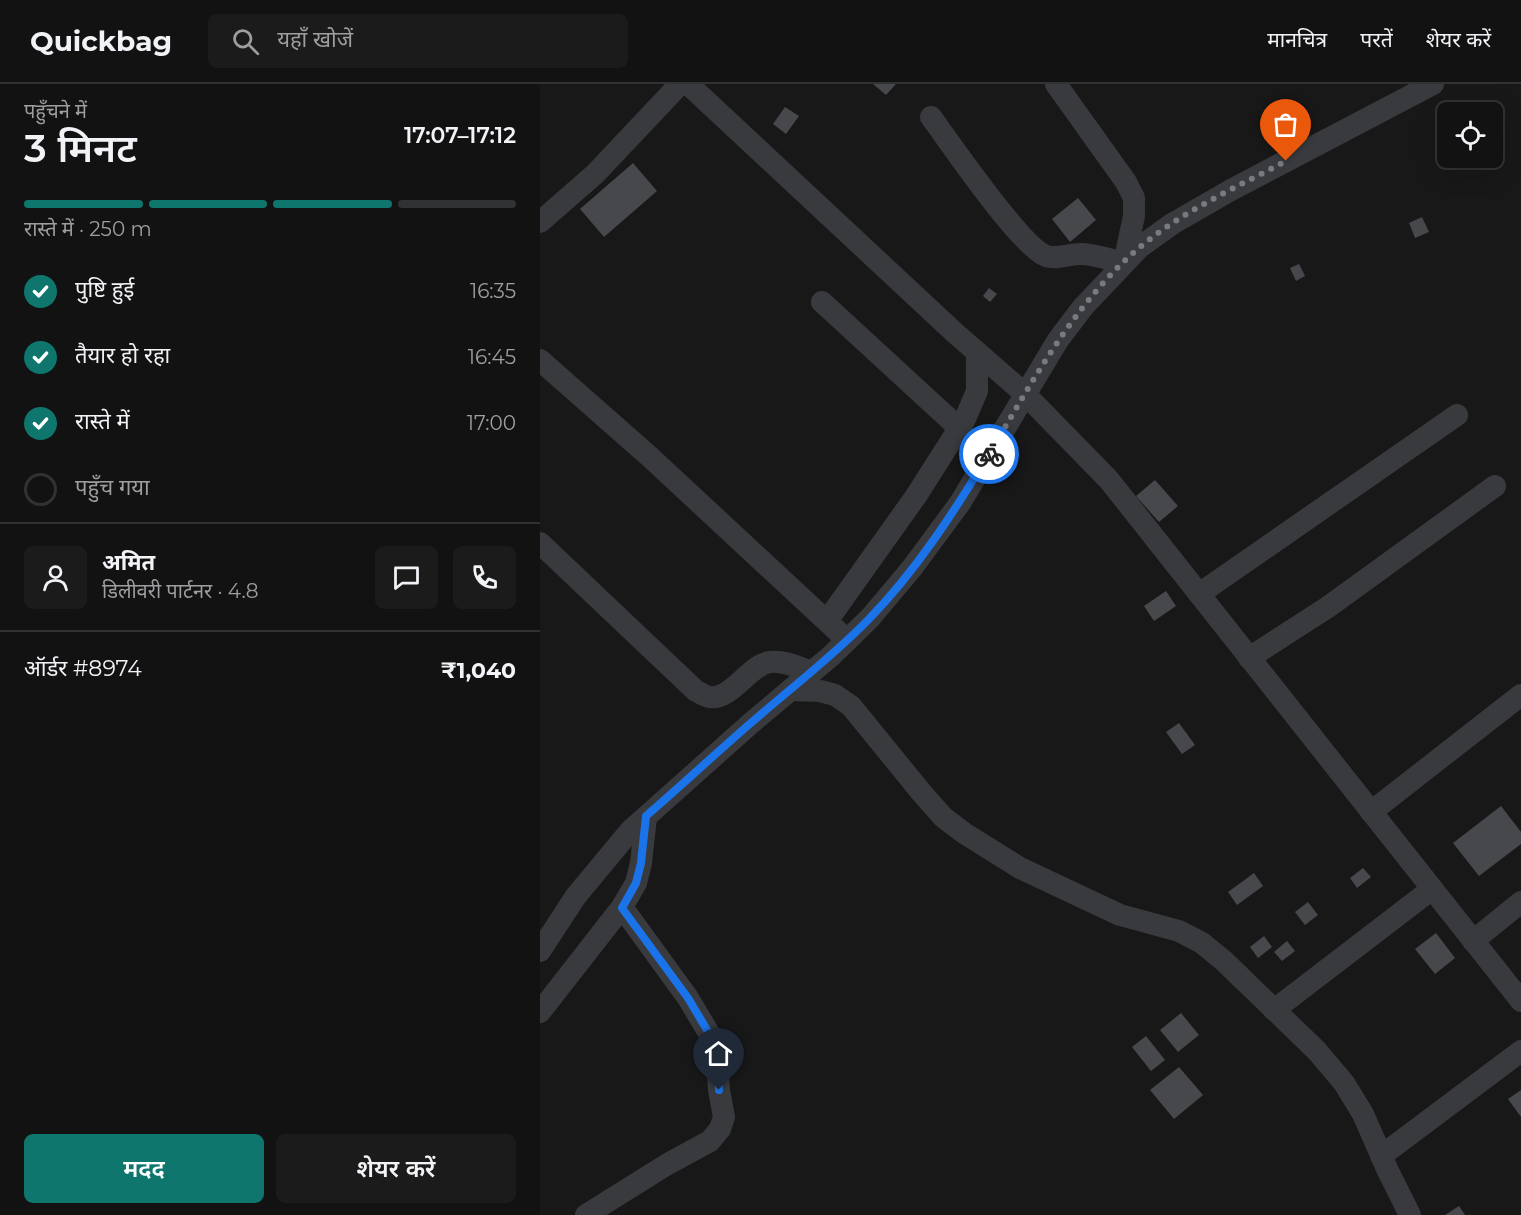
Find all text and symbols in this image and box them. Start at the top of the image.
search box [208,14,628,68]
text: Quickbag [30,24,172,58]
icon: search [229,25,262,58]
text: यहाँ खोजें [277,26,353,53]
text: मानचित्र [1267,27,1327,52]
text: परतें [1360,27,1393,52]
text: शेयर करें [1426,27,1491,52]
text: पहुँचने में [24,99,87,123]
pin [1260,99,1311,161]
map controls [1437,102,1503,168]
button: locate [1437,102,1503,168]
icon: bag [1269,108,1302,141]
text: 17:07–17:12 [404,122,516,149]
text: 3 मिनट [24,124,137,172]
text: रास्ते में · 250 m [24,217,152,241]
icon: check [24,275,57,308]
text: पुष्टि हुई [75,276,134,303]
text: 16:35 [470,279,516,303]
icon: check [24,341,57,374]
text: तैयार हो रहा [75,342,170,369]
text: 16:45 [468,345,516,369]
icon: check [24,407,57,440]
text: रास्ते में [75,408,130,435]
text: 17:00 [467,411,516,435]
courier [959,424,1019,484]
icon: bike [973,438,1006,471]
text: पहुँच गया [75,474,150,501]
button: person [24,546,87,609]
button: chat [375,546,438,609]
button: phone [453,546,516,609]
text: अमित [102,549,155,576]
text: डिलीवरी पार्टनर · 4.8 [102,579,259,603]
text: ऑर्डर #8974 [24,655,142,682]
text: ₹1,040 [441,657,516,684]
pin [693,1028,744,1090]
icon: home [702,1037,735,1070]
button: मदद [24,1134,264,1203]
button: शेयर करें [276,1134,516,1203]

